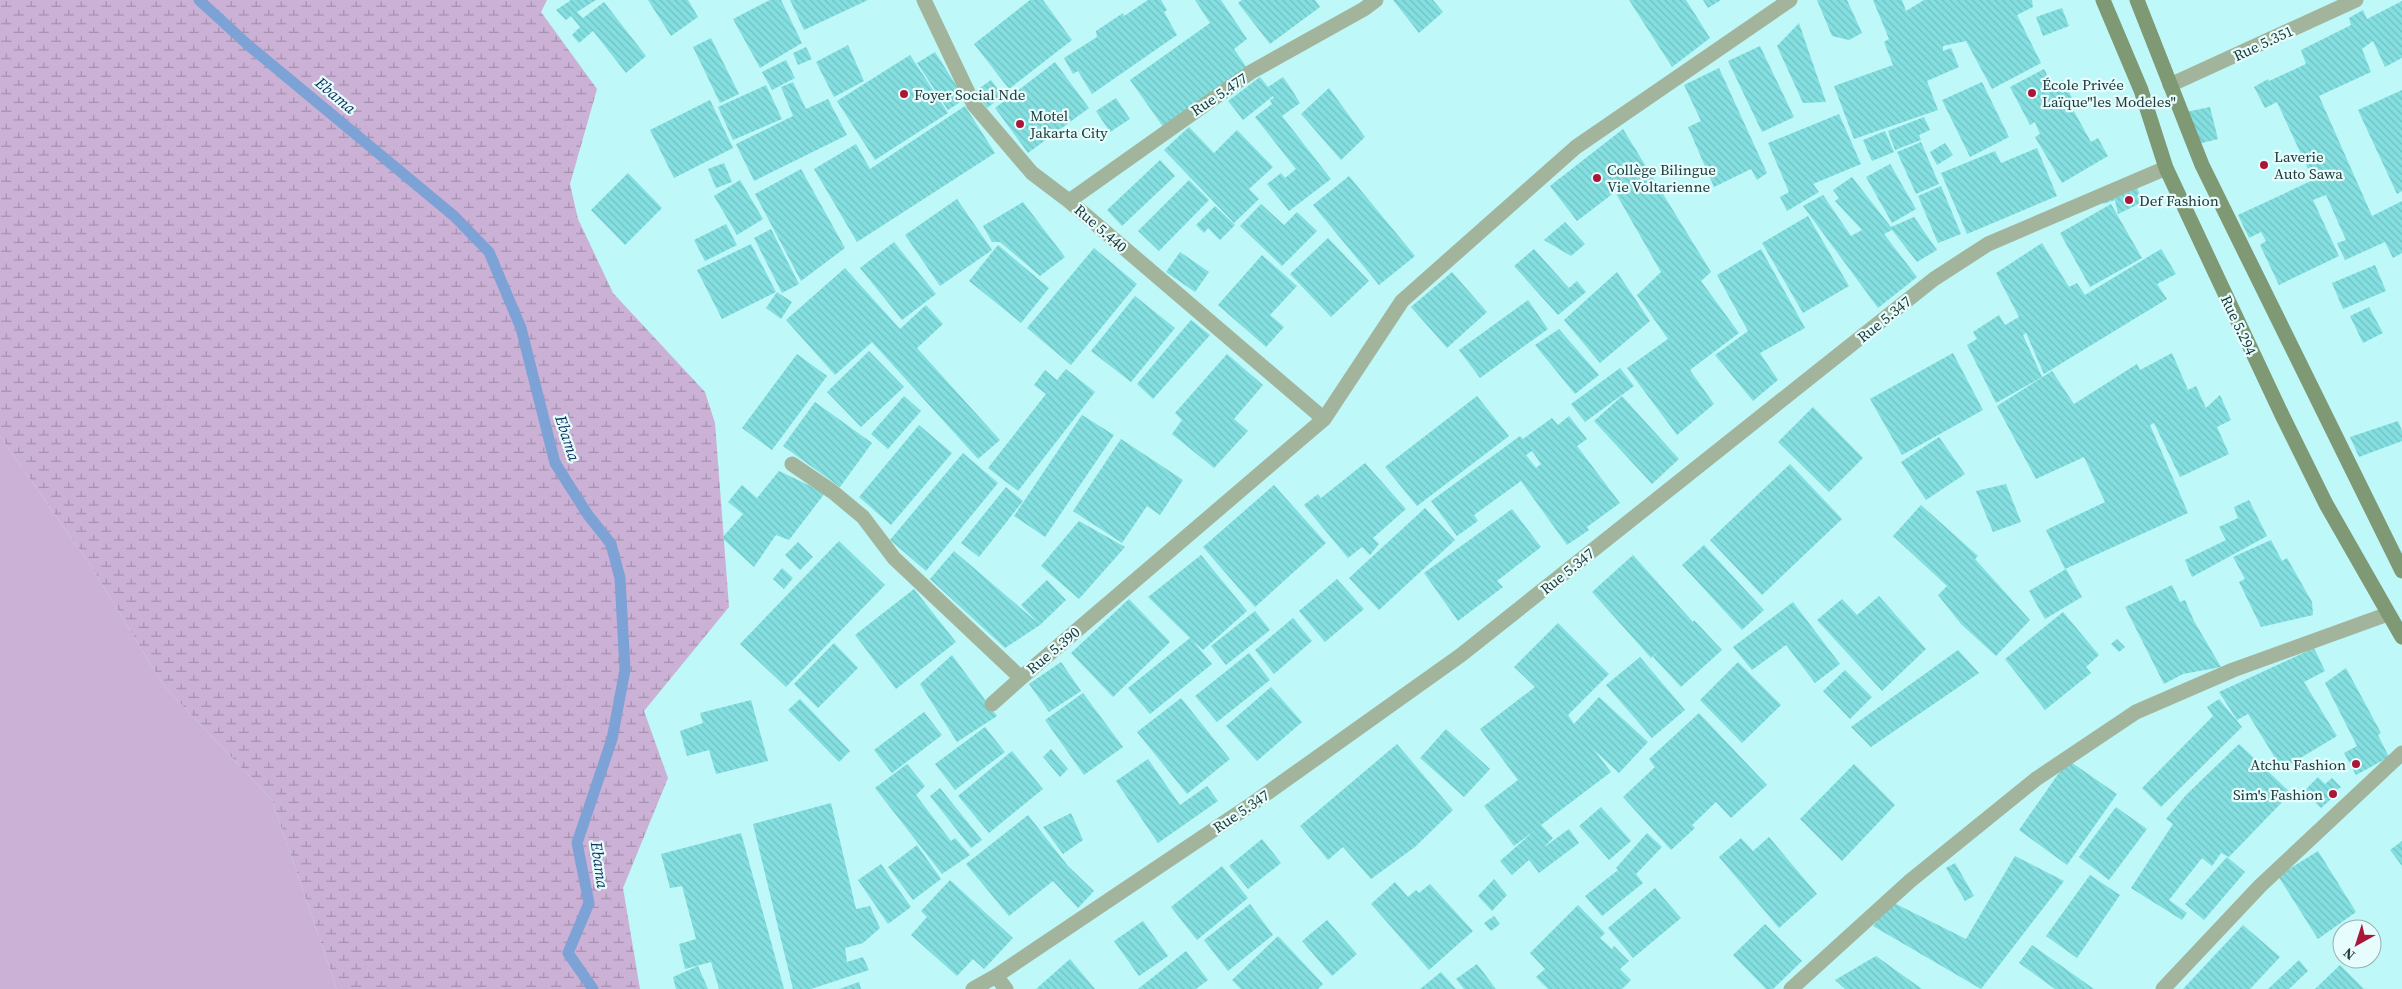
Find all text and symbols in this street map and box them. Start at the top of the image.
street label: Rue 5.351 [2230,20,2296,66]
street label: Rue 5.477 [1187,67,1251,121]
water label: Ebama [310,71,362,119]
place label: École Privée Laïque"les Modeles" [2042,74,2176,112]
place label: Foyer Social Nde [914,84,1026,105]
marker: École Privée Laïque"les Modeles" [2026,87,2038,99]
marker: Foyer Social Nde [898,88,910,100]
place label: Motel Jakarta City [1029,105,1108,143]
marker: Motel Jakarta City [1014,118,1026,130]
place label: Laverie Auto Sawa [2274,146,2343,184]
place label: Collège Bilingue Vie Voltarienne [1607,159,1716,197]
marker: Laverie Auto Sawa [2258,159,2270,171]
marker: Collège Bilingue Vie Voltarienne [1591,172,1603,184]
place label: Def Fashion [2139,190,2219,211]
marker: Def Fashion [2123,194,2135,206]
street label: Rue 5.440 [1070,199,1132,257]
street label: Rue 5.347 [1853,291,1915,347]
street label: Rue 5.294 [2216,292,2262,359]
water label: Ebama [550,411,586,464]
street label: Rue 5.347 [1536,543,1598,599]
street label: Rue 5.390 [1022,621,1084,679]
place label: Atchu Fashion [2250,754,2346,775]
marker: Atchu Fashion [2350,758,2362,770]
street label: Rue 5.347 [1209,784,1273,838]
place label: Sim's Fashion [2233,784,2323,805]
marker: Sim's Fashion [2327,788,2339,800]
water label: Ebama [586,839,614,890]
north arrow [2332,919,2382,969]
text: N [2339,943,2359,965]

